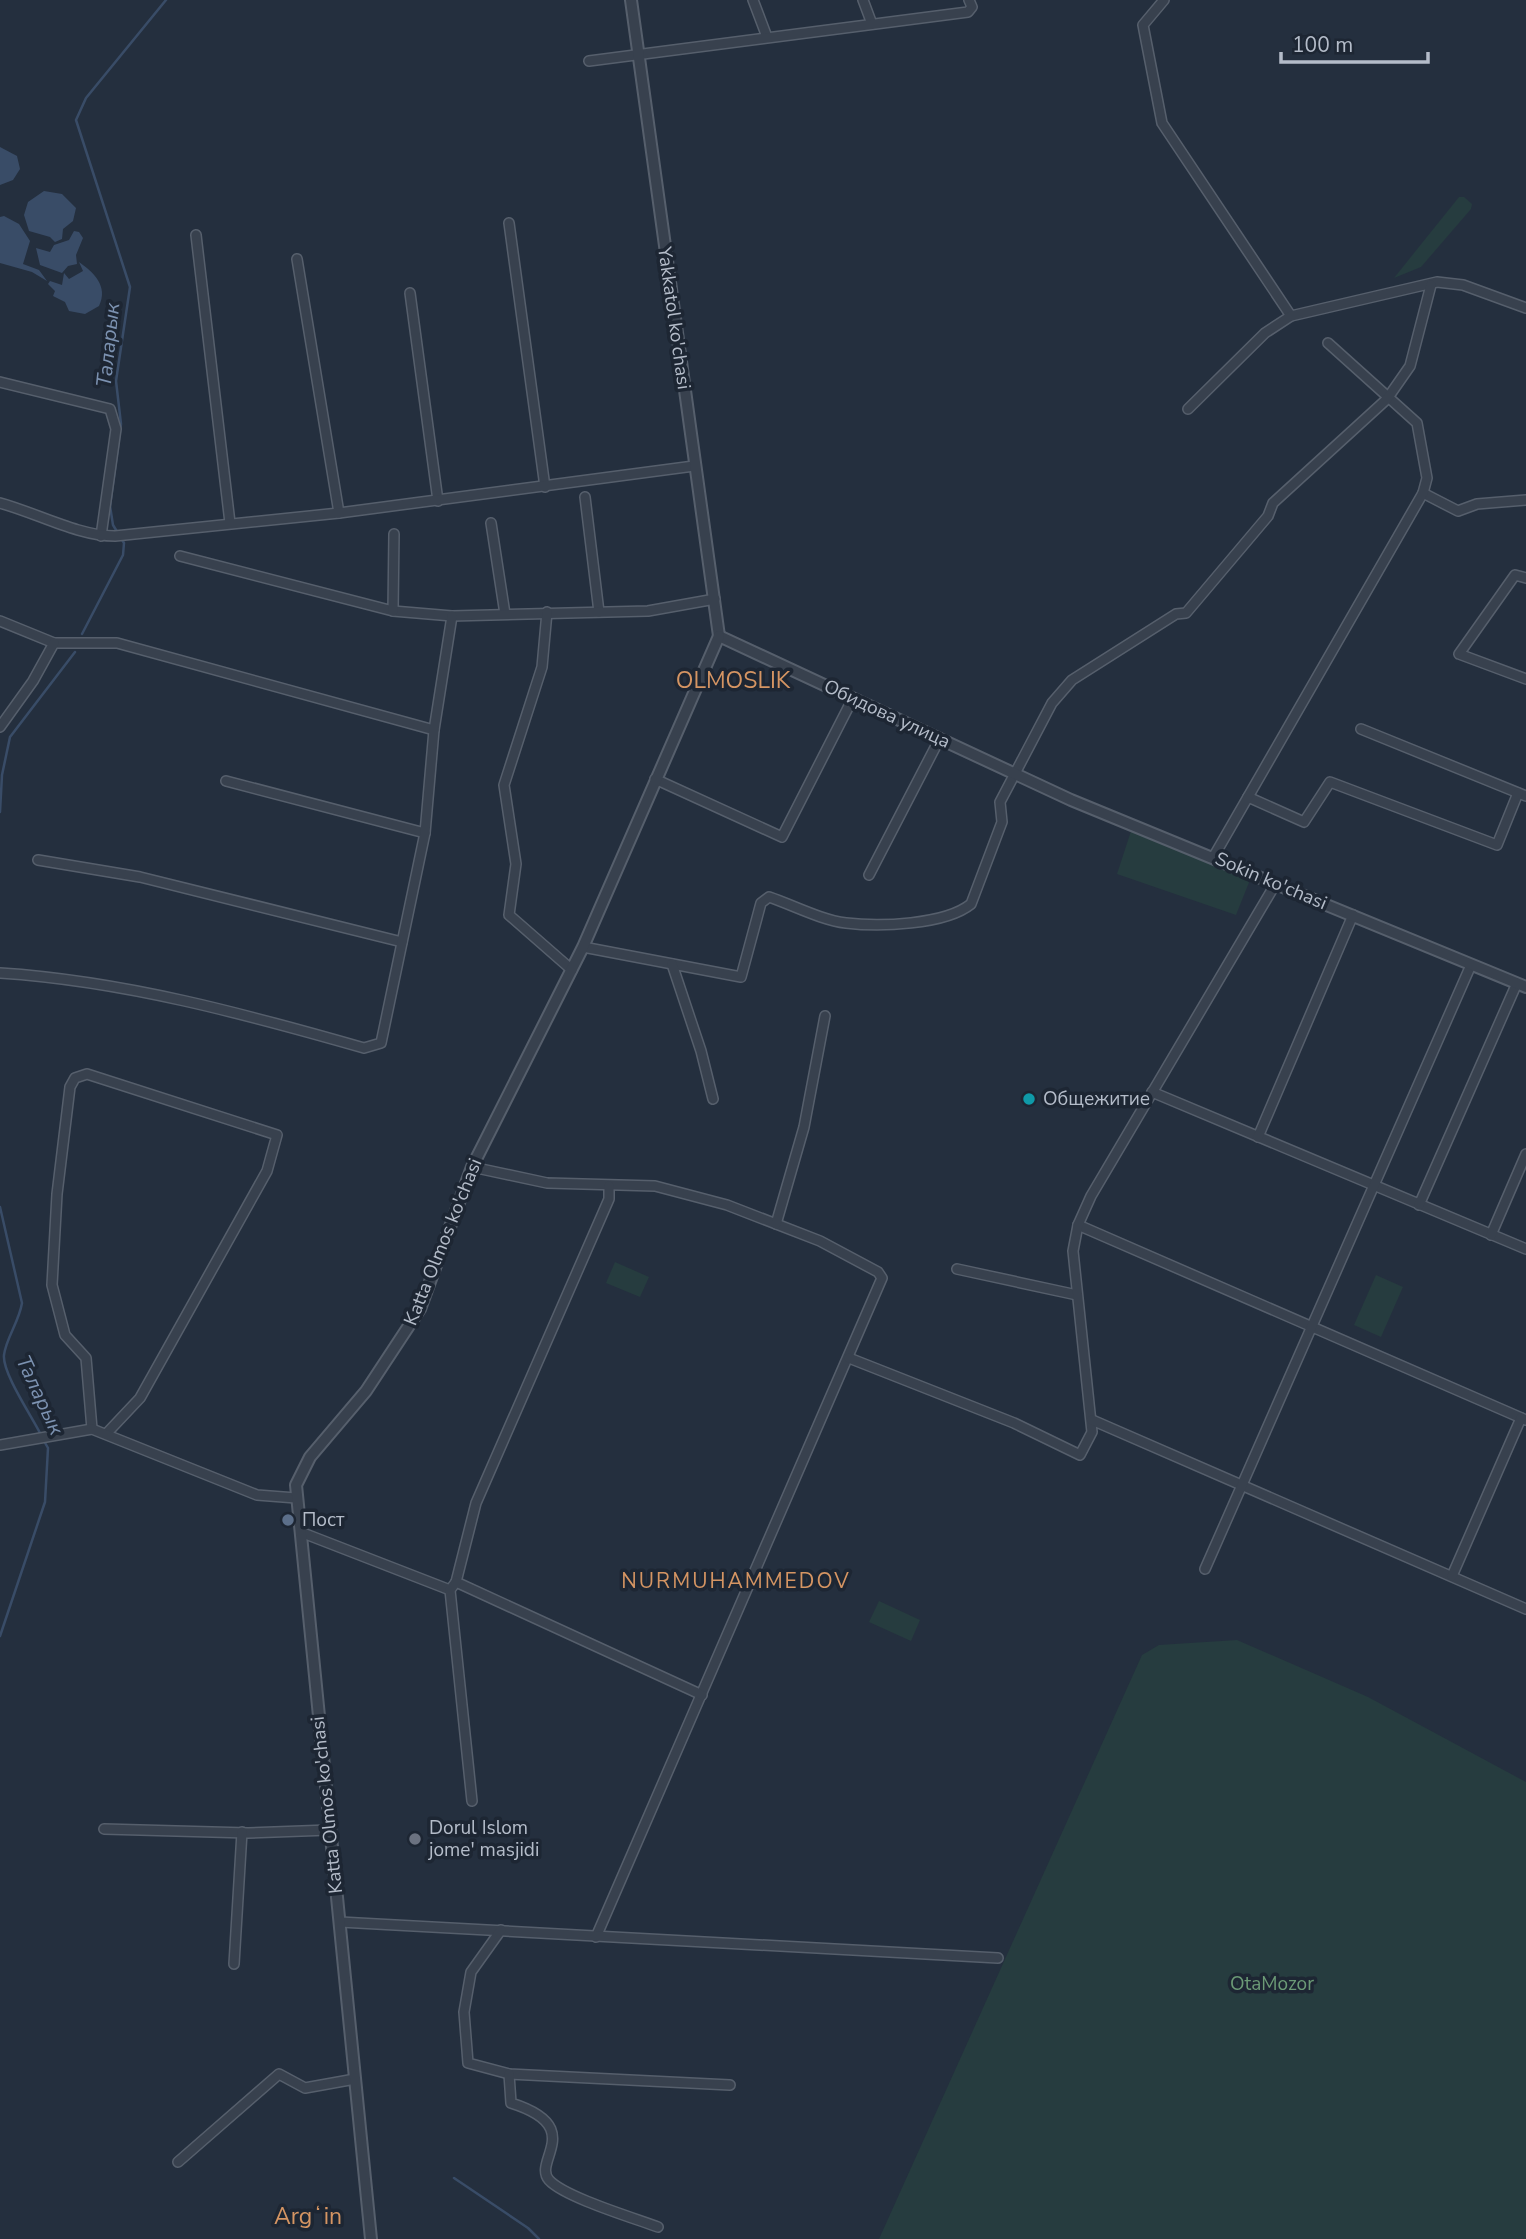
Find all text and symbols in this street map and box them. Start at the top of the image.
scale bar [1281,21,1428,65]
text: 100 m [1292,31,1353,59]
street label: Yakkatol ko'chasi [651,244,697,391]
water label: Таларык [90,301,126,389]
district label: OLMOSLIK [676,665,791,696]
street label: Обидова улица [819,673,955,755]
street label: Sokin ko'chasi [1211,846,1331,916]
place label: Общежитие [1043,1086,1150,1112]
marker: Общежитие [1021,1091,1037,1107]
street label: Katta Olmos ko'chasi [398,1155,488,1329]
water label: Таларык [9,1351,71,1440]
place label: Пост [302,1507,345,1533]
marker: Пост [280,1512,296,1528]
district label: NURMUHAMMEDOV [621,1567,851,1595]
street label: Katta Olmos ko'chasi [305,1715,349,1895]
place label: Dorul Islom jome' masjidi [427,1815,539,1863]
marker: Dorul Islom jome' masjidi [407,1831,423,1847]
park label: OtaMozor [1230,1971,1314,1997]
district label: Argʻin [274,2201,342,2232]

